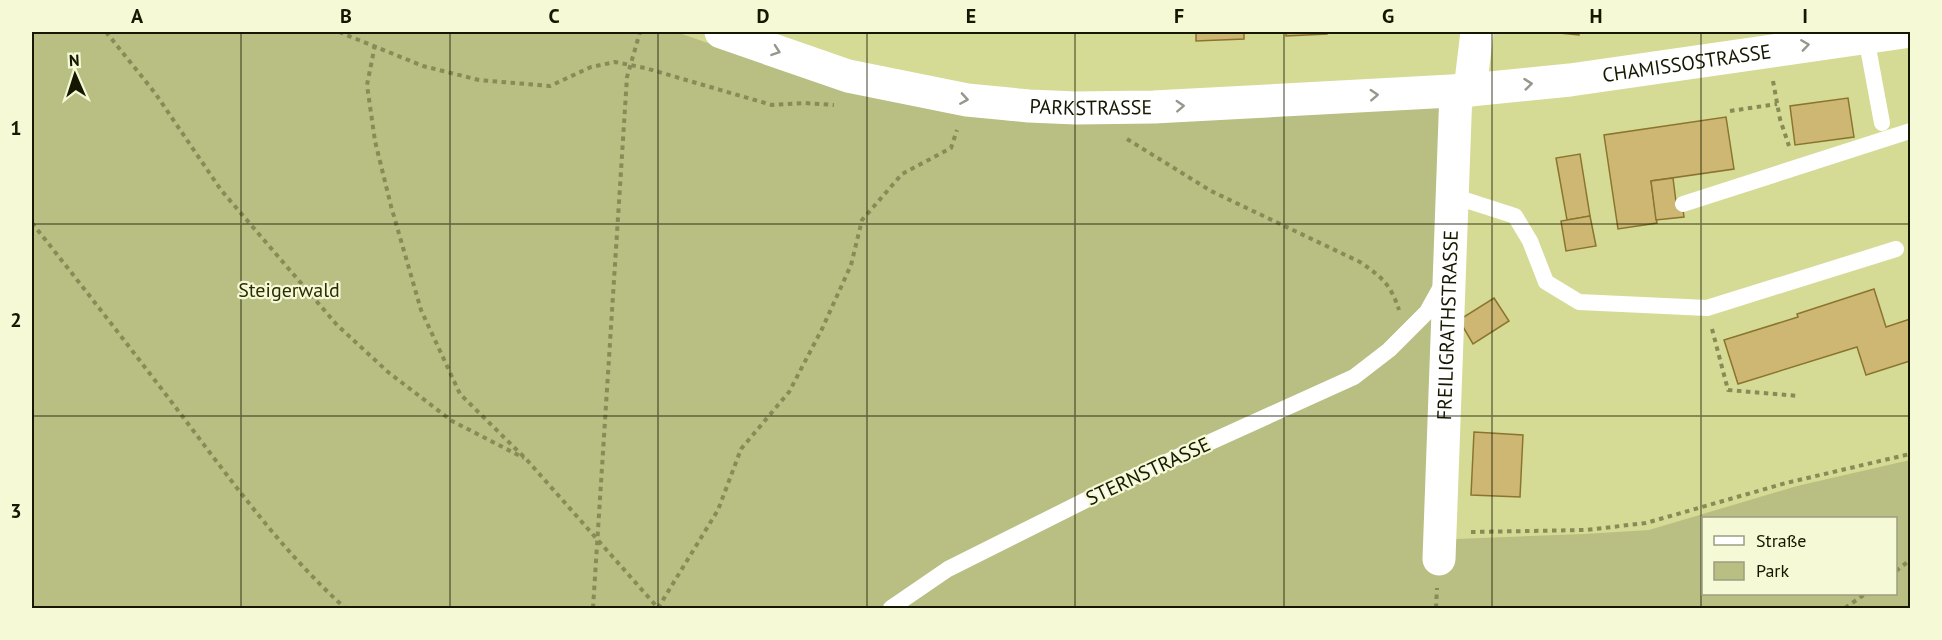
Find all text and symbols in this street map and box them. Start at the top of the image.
text: A [131,3,144,29]
text: B [340,3,352,29]
text: C [548,3,560,29]
text: D [757,3,770,29]
text: E [966,3,976,29]
text: F [1174,3,1184,29]
text: G [1382,3,1394,29]
text: H [1589,3,1603,29]
text: I [1802,3,1808,29]
street label: CHAMISSOSTRASSE [1601,38,1773,88]
one-way arrow [1800,40,1809,52]
one-way arrow [770,44,781,57]
north arrow [45,45,105,105]
text: N [68,50,80,70]
one-way arrow [1524,78,1533,91]
one-way arrow [1370,89,1379,102]
one-way arrow [960,93,969,105]
street label: PARKSTRASSE [1029,93,1152,121]
one-way arrow [1175,99,1184,112]
text: 1 [10,115,22,141]
street label: FREILIGRATHSTRASSE [1431,230,1464,421]
park label: Steigerwald [238,277,340,303]
text: 2 [10,307,22,333]
street label: STERNSTRASSE [1082,431,1214,511]
text: 3 [10,498,22,524]
legend [1702,517,1897,595]
text: Straße [1756,529,1807,552]
text: Park [1756,559,1789,582]

